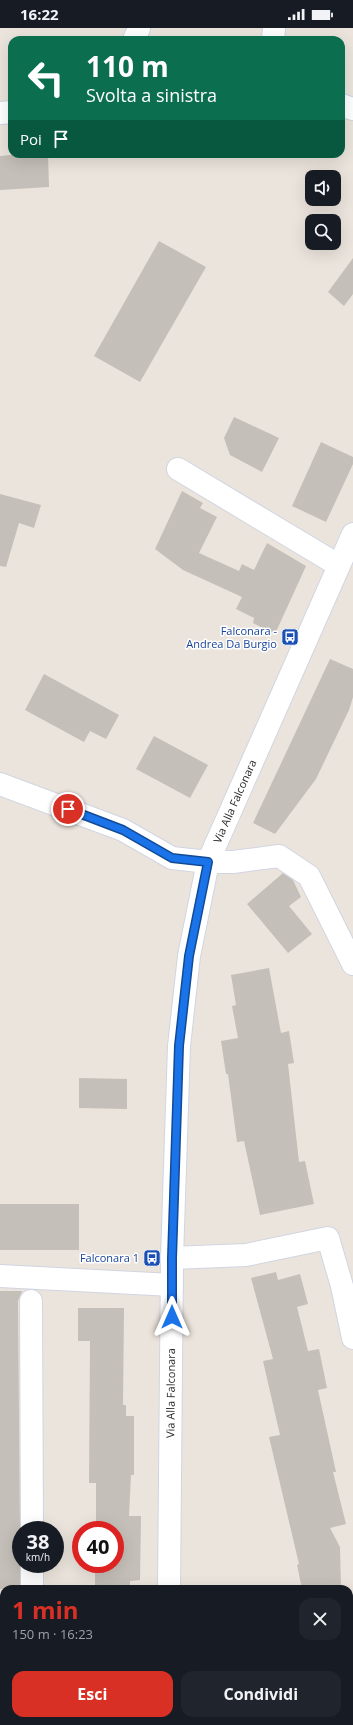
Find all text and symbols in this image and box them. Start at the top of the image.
text: 16:22 [20,4,59,24]
text: 110 m [86,47,169,85]
icon: left [20,52,72,104]
text: Svolta a sinistra [86,83,217,107]
icon: arrive [50,128,72,150]
text: Poi [20,129,42,149]
map controls [305,170,341,250]
button: sound [305,170,341,206]
button: search [305,214,341,250]
place label: Falconara - Andrea Da Burgio [186,623,277,651]
bus stop icon: Falconara - Andrea Da Burgio [280,627,300,647]
street label: Via Alla Falconara [209,757,259,845]
pin [51,792,85,826]
icon: arrive [57,798,79,820]
bus stop icon: Falconara 1 [142,1248,162,1268]
place label: Falconara 1 [80,1250,139,1265]
position arrow [151,1296,193,1338]
street label: Via Alla Falconara [162,1348,178,1438]
speed limit sign: 40 [72,1521,124,1573]
text: 38 [27,1528,49,1555]
text: km/h [26,1550,50,1564]
text: 1 min [12,1593,79,1626]
button: close [299,1598,341,1640]
text: 150 m · 16:23 [12,1625,93,1643]
button: Esci [12,1671,173,1717]
button: Condividi [181,1671,341,1717]

